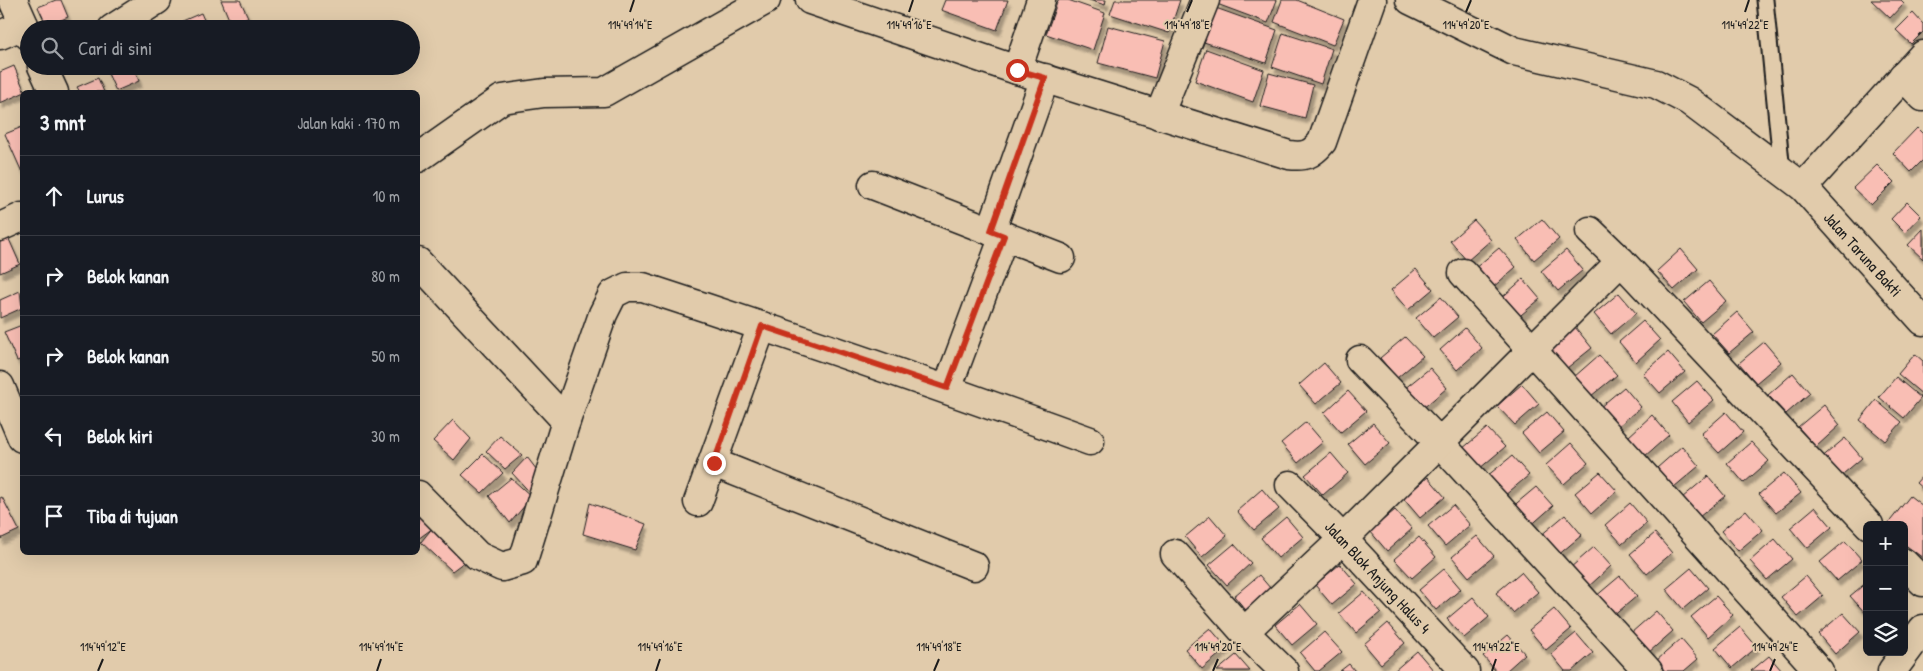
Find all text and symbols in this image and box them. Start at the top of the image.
text: 114°49'14"E [608,16,653,33]
text: 114°49'16"E [887,16,932,33]
text: 114°49'18"E [1164,16,1210,33]
text: 114°49'20"E [1443,16,1490,33]
text: 114°49'22"E [1721,16,1769,33]
search box [20,20,420,75]
icon: search [38,34,66,62]
text: Cari di sini [78,35,152,61]
route start [1006,59,1029,82]
text: 3 mnt [40,108,85,137]
text: Jalan kaki · 170 m [297,112,400,134]
icon: ahead [40,182,68,210]
text: Lurus [87,183,124,209]
text: 10 m [372,185,400,207]
street label: Jalan Taruna Bakti [1819,207,1907,301]
icon: right [40,262,68,290]
text: Belok kanan [87,263,169,289]
text: 80 m [371,265,400,287]
icon: right [40,342,68,370]
text: Belok kanan [87,343,169,369]
text: 50 m [372,345,400,367]
icon: left [40,422,68,450]
text: Belok kiri [87,423,153,449]
text: 30 m [371,425,400,447]
route end [703,452,726,475]
icon: arrive [40,502,68,530]
text: Tiba di tujuan [87,503,178,529]
street label: Jalan Blok Anjung Halus 4 [1320,516,1436,638]
map controls [1863,521,1908,656]
button: + [1863,521,1908,566]
button: − [1863,566,1908,611]
button: layers [1863,611,1908,656]
text: 114°49'12"E [80,638,127,655]
text: 114°49'14"E [359,638,404,655]
text: 114°49'16"E [638,638,683,655]
text: 114°49'18"E [916,638,962,655]
text: 114°49'20"E [1195,638,1242,655]
text: 114°49'22"E [1472,638,1520,655]
text: 114°49'24"E [1752,638,1799,655]

